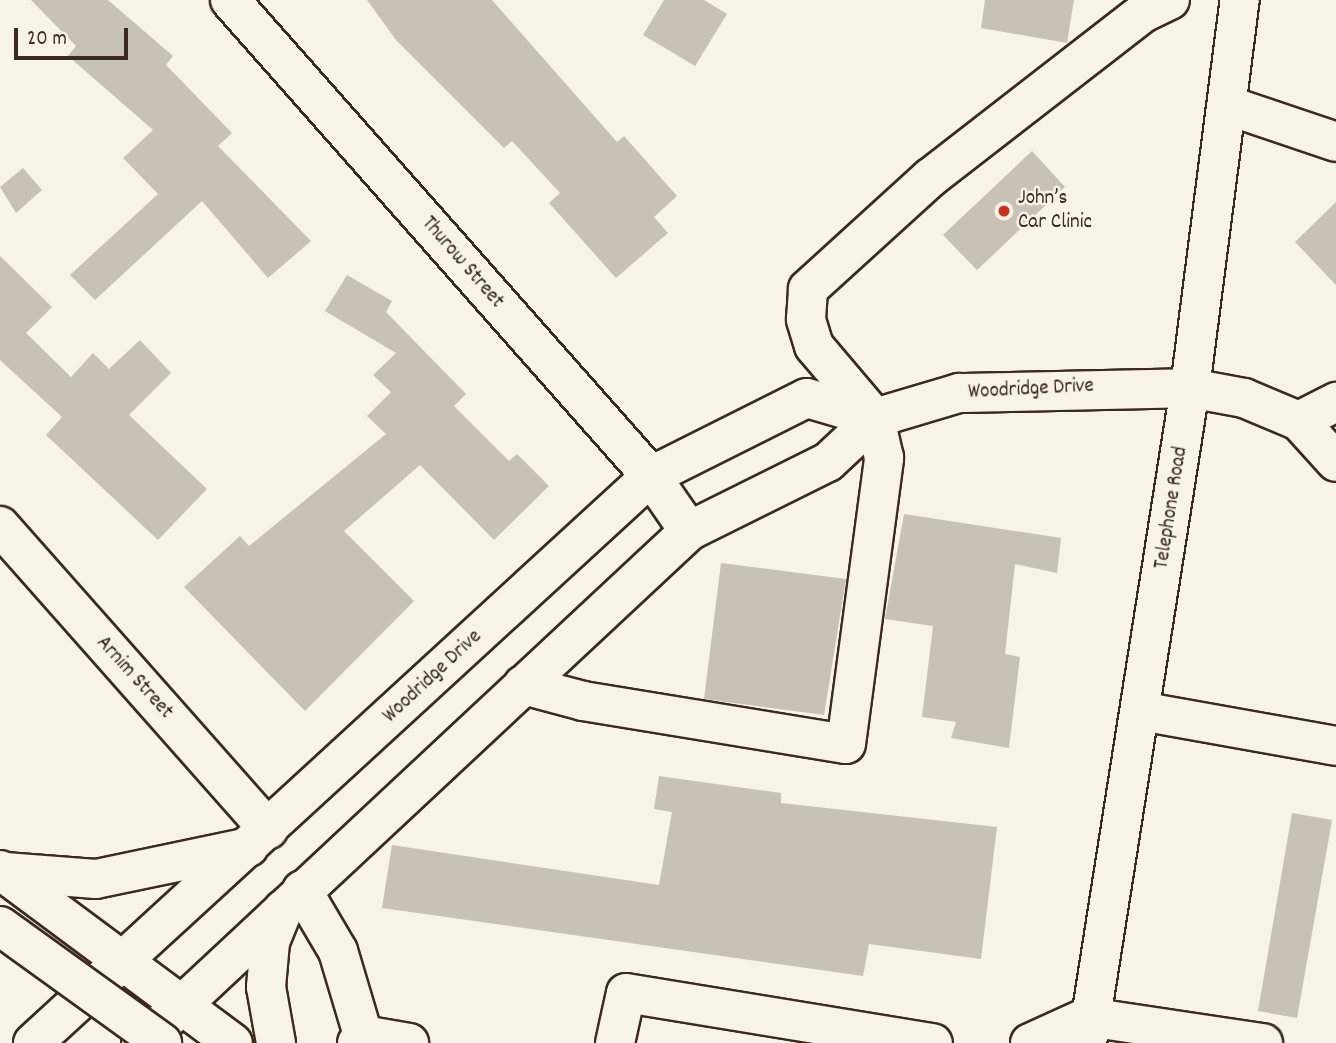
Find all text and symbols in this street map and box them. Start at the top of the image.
scale bar [18,14,131,58]
text: 20 m [27,25,67,55]
place label: John’s Car Clinic [1018,186,1092,236]
marker: John’s Car Clinic [996,203,1012,219]
street label: Thurow Street [415,212,509,314]
street label: Woodridge Drive [968,374,1094,406]
street label: Telephone Road [1150,445,1194,571]
street label: Woodridge Drive [378,625,488,729]
street label: Arnim Street [90,631,178,725]

